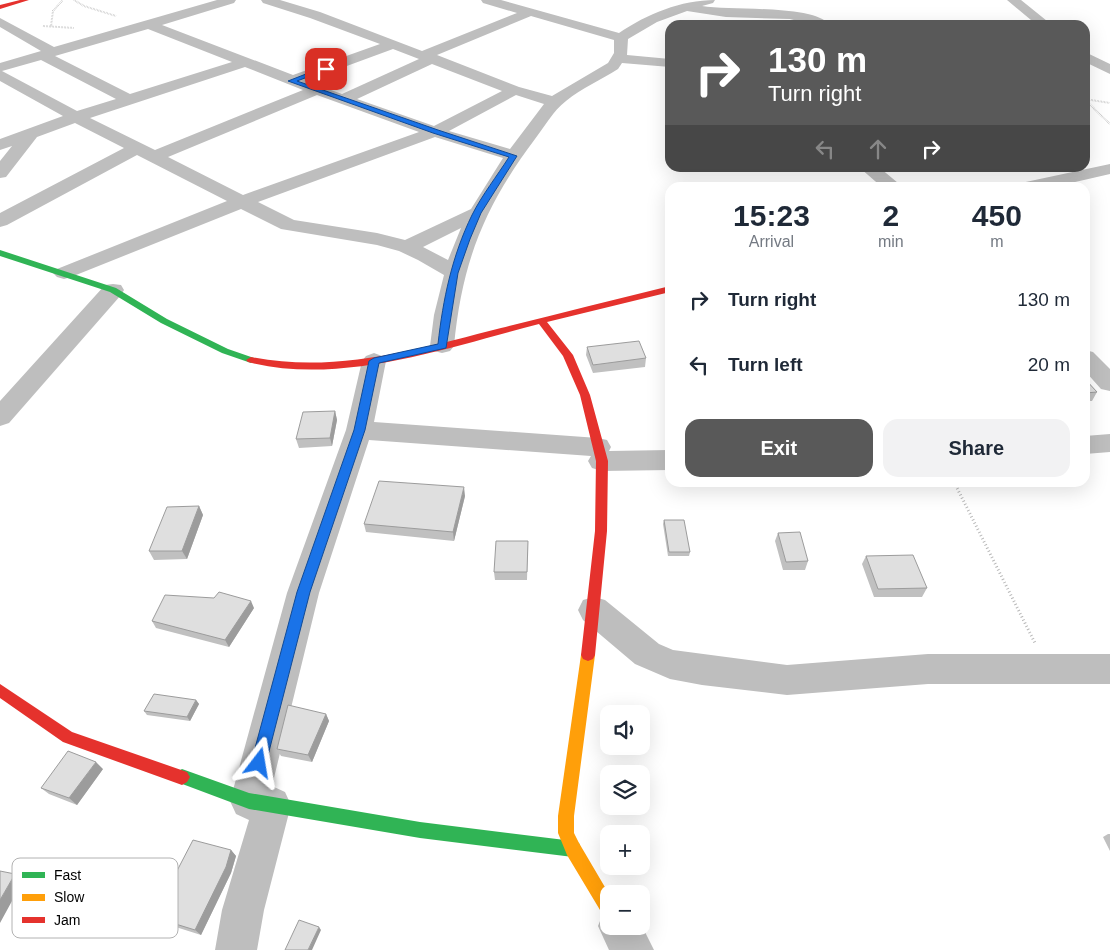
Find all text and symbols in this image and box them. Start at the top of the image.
icon: right [685,40,750,105]
text: 130 m [768,40,867,79]
pin [305,48,347,90]
icon: arrive [312,55,340,83]
text: Turn right [768,81,861,106]
icon: left [811,135,839,163]
icon: ahead [864,135,892,163]
icon: right [917,135,945,163]
text: 15:23 [733,199,810,232]
text: 2 [882,199,899,232]
text: 450 [972,199,1022,232]
text: Arrival [749,233,794,250]
text: min [878,233,904,250]
text: m [990,233,1003,250]
icon: right [685,286,713,314]
text: Turn right [728,289,816,310]
text: 130 m [1017,289,1070,310]
icon: left [685,351,713,379]
text: Turn left [728,354,803,375]
text: 20 m [1028,354,1070,375]
button: Exit [685,419,873,477]
button: Share [883,419,1070,477]
map controls [600,705,650,935]
button: sound [600,705,650,755]
position arrow [232,736,284,788]
button: layers [600,765,650,815]
button: + [600,825,650,875]
legend [12,858,178,938]
text: Fast [54,867,81,883]
button: − [600,885,650,935]
text: Slow [54,889,85,905]
text: Jam [54,912,80,928]

